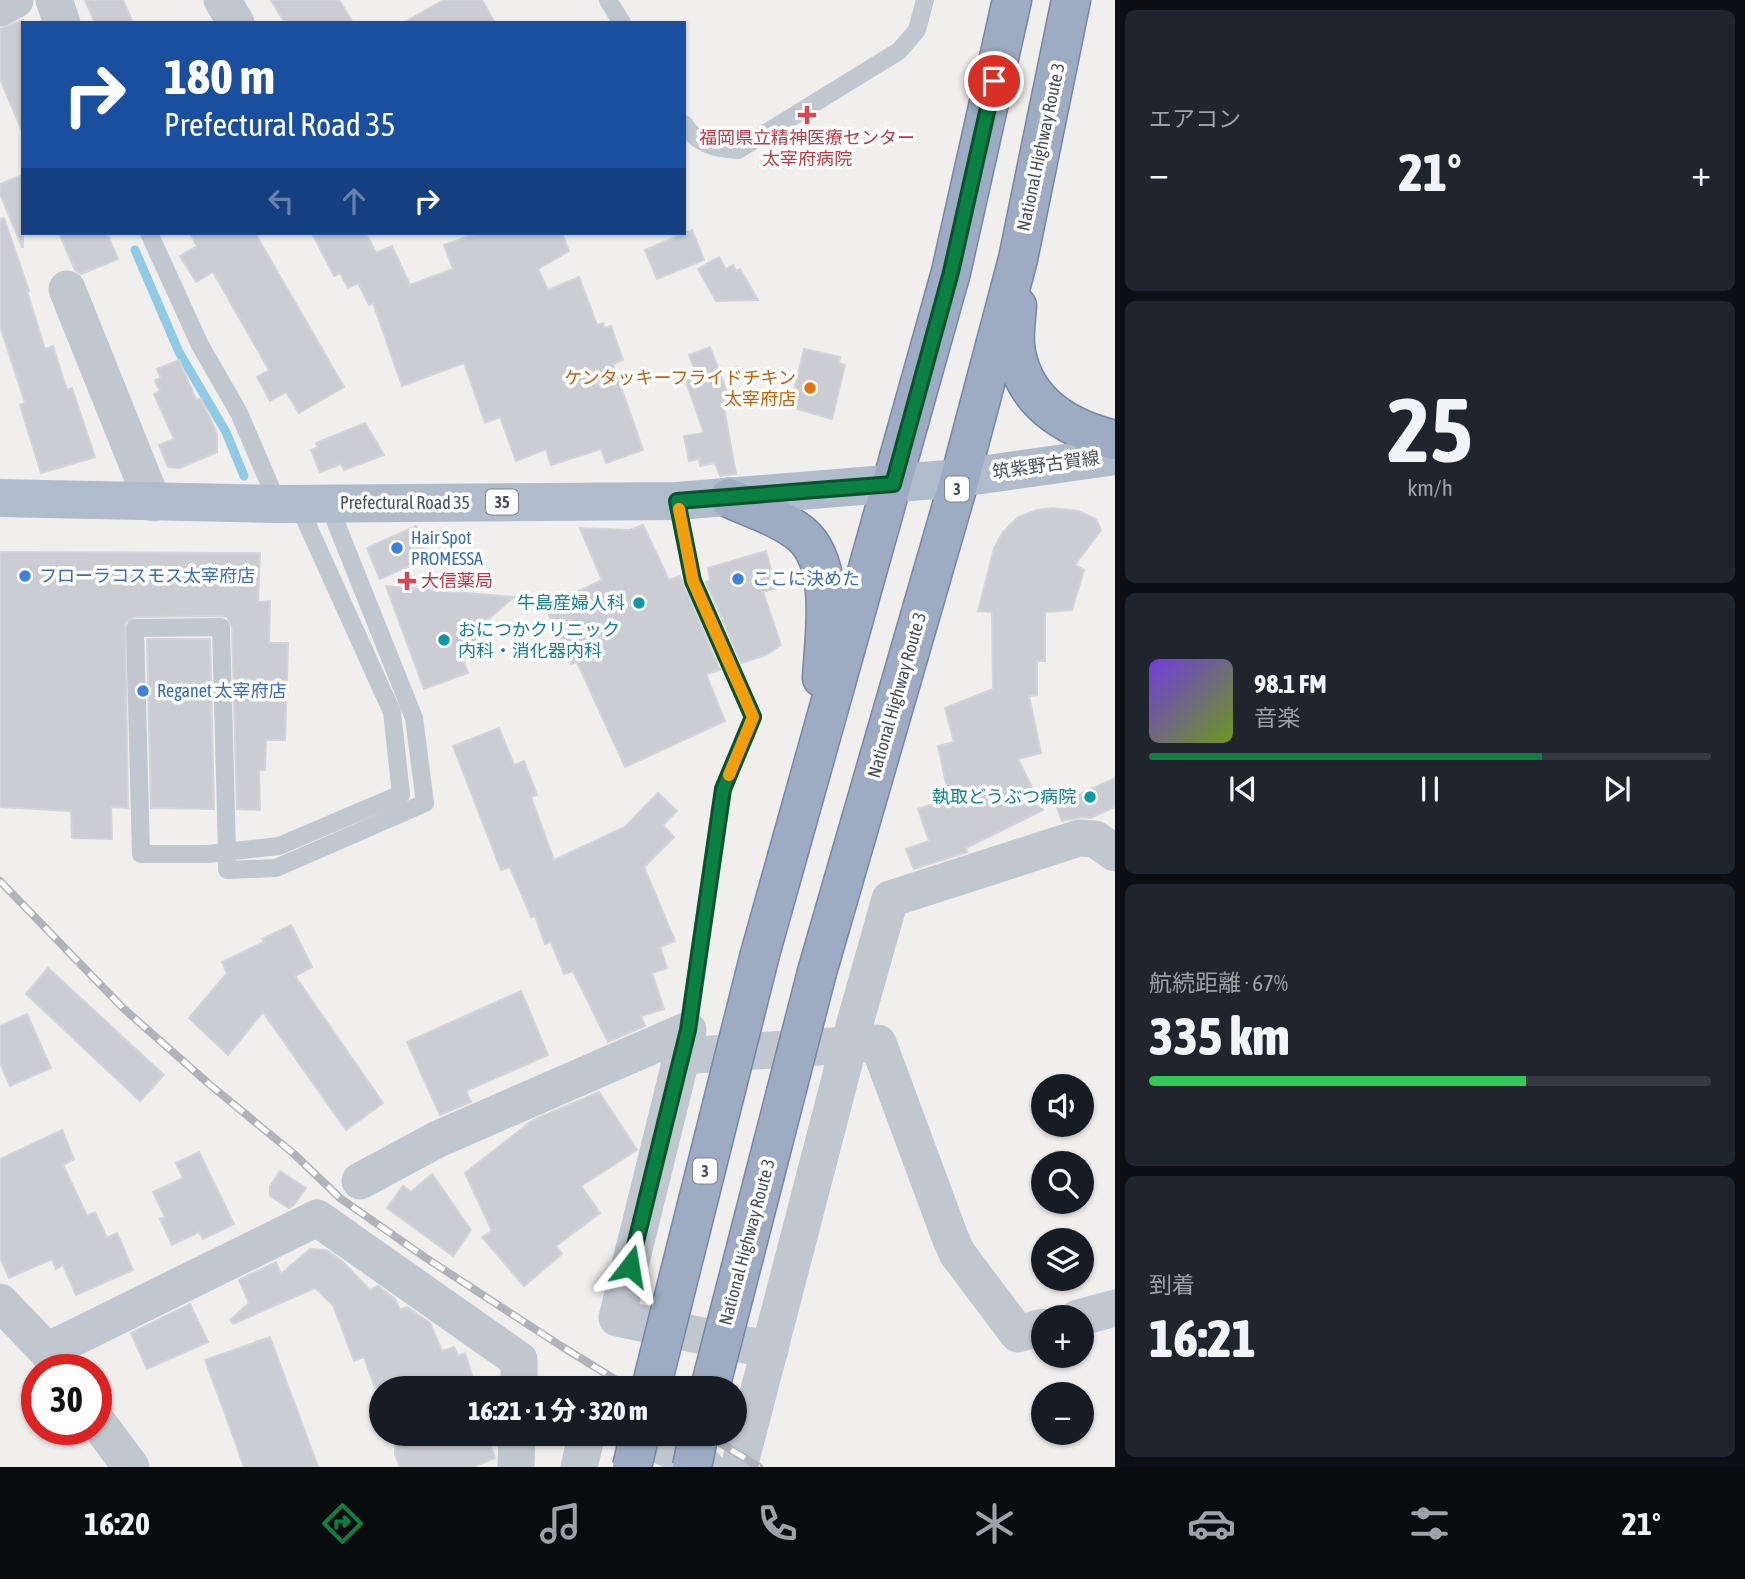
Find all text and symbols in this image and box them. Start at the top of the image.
text: 180 m [164,48,275,104]
icon: right [49,49,140,140]
pin [964,51,1024,111]
street label: National Highway Route 3 [1012,61,1069,233]
icon: arrive [975,62,1013,100]
marker: 福岡県立精神医療センター 太宰府病院 [797,105,817,125]
text: Prefectural Road 35 [164,106,395,143]
text: エアコン [1149,106,1241,132]
place label: 福岡県立精神医療センター 太宰府病院 [699,127,915,169]
text: 21° [1398,142,1462,202]
text: − [1149,151,1169,194]
text: + [1691,151,1711,194]
icon: left [262,182,300,220]
icon: ahead [335,182,373,220]
icon: right [408,182,446,220]
place label: ケンタッキーフライドチキン 太宰府店 [564,367,796,409]
text: 25 [1387,377,1473,481]
marker: ケンタッキーフライドチキン 太宰府店 [802,380,818,396]
street label: 筑紫野古賀線 [991,447,1101,482]
text: km/h [1407,475,1453,501]
road number: 3 [945,476,969,502]
road number: 35 [486,489,518,514]
street label: Prefectural Road 35 [340,492,470,513]
place label: Hair Spot PROMESSA [411,527,483,569]
marker: Hair Spot PROMESSA [389,540,405,556]
place label: フローラコスモス太宰府店 [39,565,255,586]
marker: フローラコスモス太宰府店 [17,568,33,584]
place label: ここに決めた [752,568,860,589]
place label: 大信薬局 [421,570,493,591]
marker: ここに決めた [730,571,746,587]
marker: 大信薬局 [399,573,415,589]
place label: 牛島産婦人科 [517,592,625,613]
marker: 牛島産婦人科 [631,595,647,611]
street label: National Highway Route 3 [863,610,930,780]
place label: おにつかクリニック 内科・消化器内科 [458,619,620,661]
marker: おにつかクリニック 内科・消化器内科 [436,632,452,648]
text: 98.1 FM [1254,669,1327,699]
place label: Reganet 太宰府店 [157,680,286,701]
marker: Reganet 太宰府店 [135,683,151,699]
text: 音楽 [1254,705,1300,731]
icon: previous [1224,770,1262,808]
icon: pause [1411,770,1449,808]
icon: next [1598,770,1636,808]
place label: 執取どうぶつ病院 [932,786,1076,807]
marker: 執取どうぶつ病院 [1082,789,1098,805]
text: 航続距離 · 67% [1149,970,1288,996]
text: 335 km [1149,1006,1290,1066]
map controls [1031,1074,1094,1445]
button: sound [1031,1074,1094,1137]
button: search [1031,1151,1094,1214]
street label: National Highway Route 3 [714,1156,779,1327]
road number: 3 [693,1158,717,1184]
button: layers [1031,1228,1094,1291]
position arrow [593,1229,667,1303]
text: 到着 [1149,1272,1195,1298]
button: + [1031,1305,1094,1368]
text: 16:21 [1149,1308,1256,1368]
speed limit sign: 30 [21,1354,112,1445]
button: − [1031,1382,1094,1445]
text: 16:21 · 1 分 · 320 m [468,1396,648,1426]
icon: directions [318,1499,367,1548]
icon: music [536,1499,585,1548]
icon: phone [753,1499,802,1548]
icon: climate [970,1499,1019,1548]
icon: car [1187,1499,1236,1548]
icon: filters [1405,1499,1454,1548]
text: 16:20 [84,1505,150,1542]
text: 21° [1622,1505,1661,1542]

